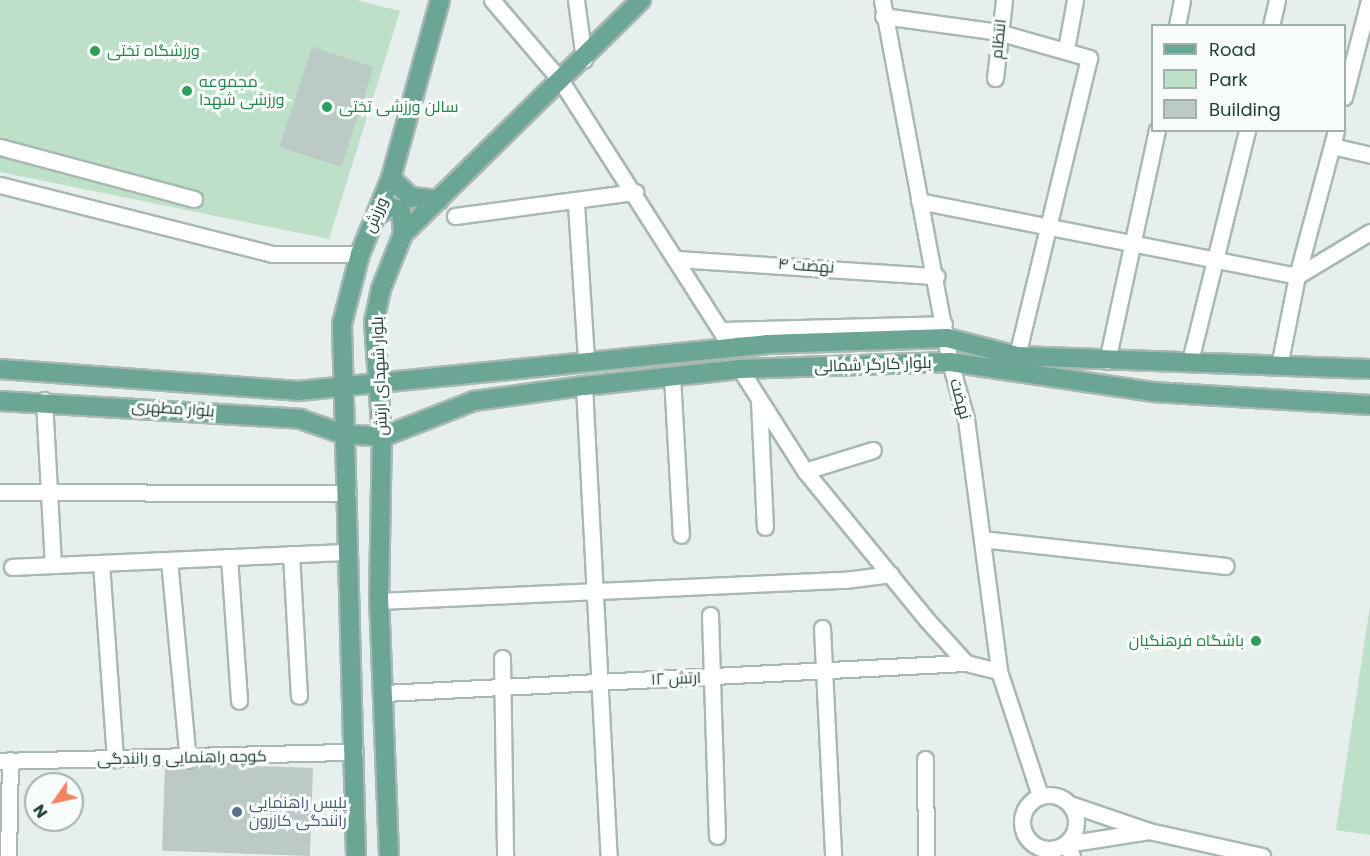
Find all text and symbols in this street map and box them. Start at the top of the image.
street label: انتظام [987,18,1011,60]
legend [1151,24,1346,132]
text: Road [1209,37,1256,62]
place label: ورزشگاه تختی [107,41,200,61]
marker: ورزشگاه تختی [88,44,102,58]
text: Park [1209,67,1248,92]
place label: مجموعه ورزشی شهدا [199,72,284,110]
marker: مجموعه ورزشی شهدا [180,84,194,98]
place label: سالن ورزشی تختی [339,97,458,117]
text: Building [1209,97,1281,122]
marker: سالن ورزشی تختی [320,100,334,114]
street label: ورزش [360,194,392,236]
street label: نهضت ۴ [777,254,835,278]
street label: بلوار شهدای ارتش [368,316,392,436]
street label: بلوار کارگر شمالی [814,353,932,377]
street label: نهضت [945,376,975,422]
street label: بلوار مطهری [131,397,215,421]
place label: باشگاه فرهنگیان [1129,631,1244,651]
marker: باشگاه فرهنگیان [1249,634,1263,648]
street label: ارتش ۱۲ [650,669,702,689]
street label: کوچه راهنمایی و رانندگی [97,747,267,769]
north arrow [24,772,84,832]
place label: پلیس راهنمایی رانندگی کازرون [249,793,347,831]
text: N [27,800,53,823]
marker: پلیس راهنمایی رانندگی کازرون [230,805,244,819]

